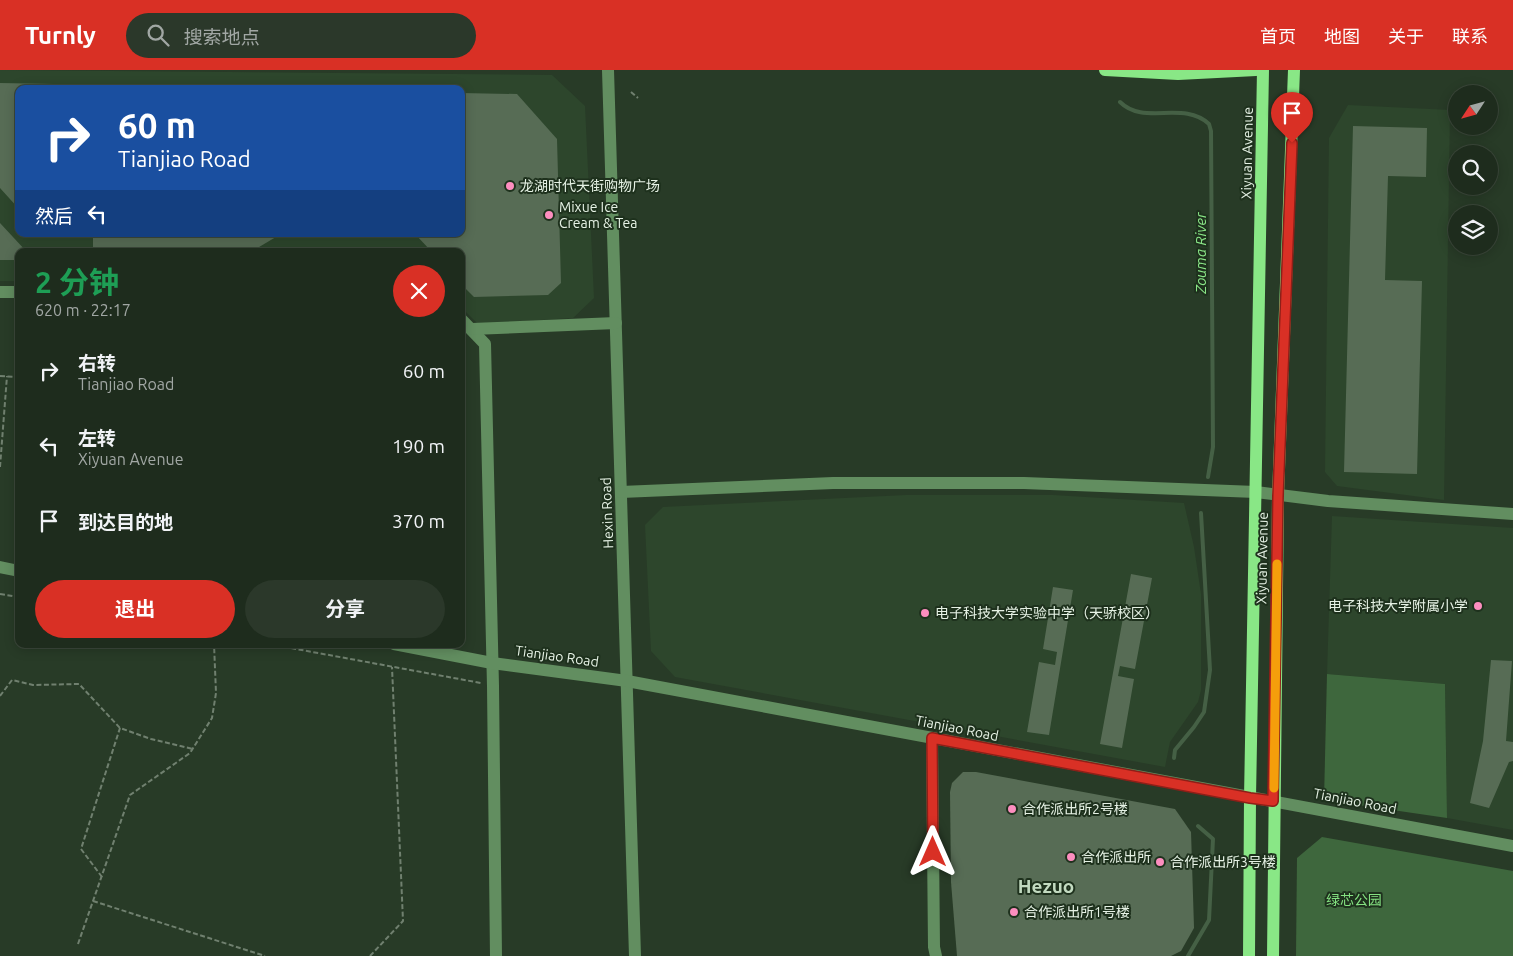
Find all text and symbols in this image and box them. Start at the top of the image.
search box [126,13,476,58]
icon: search [144,21,172,49]
text: Turnly [25,22,96,49]
text: 搜索地点 [184,26,260,48]
text: 首页 [1260,26,1296,46]
text: 地图 [1324,26,1360,46]
text: 关于 [1388,26,1424,46]
text: 联系 [1452,26,1488,46]
north arrow [1448,85,1498,135]
map controls [1448,85,1498,255]
pin [1271,92,1313,143]
icon: arrive [1278,99,1306,127]
icon: right [35,105,100,170]
text: 60 m [118,105,196,145]
street label: Xiyuan Avenue [1238,107,1256,199]
button: search [1448,145,1498,195]
text: Tianjiao Road [118,146,251,171]
place label: 龙湖时代天街购物广场 [520,178,660,194]
marker: 龙湖时代天街购物广场 [504,180,516,192]
place label: Mixue Ice Cream & Tea [559,199,637,231]
icon: left [83,200,111,228]
text: 然后 [35,205,73,227]
button: layers [1448,205,1498,255]
marker: Mixue Ice Cream & Tea [543,209,555,221]
water label: Zouma River [1192,211,1209,295]
text: 2 分钟 [35,265,119,299]
button: close [393,265,445,317]
text: 620 m · 22:17 [35,301,131,319]
text: 右转 [78,352,116,374]
icon: right [35,357,63,385]
text: 60 m [403,360,445,382]
text: Tianjiao Road [78,375,174,393]
text: 左转 [78,427,116,449]
icon: left [35,432,63,460]
text: 190 m [392,435,445,457]
text: Xiyuan Avenue [78,450,184,468]
street label: Hexin Road [598,477,616,549]
icon: arrive [35,507,63,535]
text: 370 m [392,510,445,532]
text: 到达目的地 [78,511,173,533]
street label: Xiyuan Avenue [1253,512,1271,604]
button: 退出 [35,580,235,638]
button: 分享 [245,580,445,638]
place label: 电子科技大学附属小学 [1328,598,1468,614]
marker: 电子科技大学附属小学 [1472,600,1484,612]
place label: 电子科技大学实验中学（天骄校区） [935,605,1159,621]
marker: 电子科技大学实验中学（天骄校区） [919,607,931,619]
street label: Tianjiao Road [514,642,600,670]
street label: Tianjiao Road [914,712,1000,744]
street label: Tianjiao Road [1312,785,1398,817]
place label: 合作派出所2号楼 [1022,801,1128,817]
marker: 合作派出所2号楼 [1006,803,1018,815]
position arrow [906,825,958,877]
place label: 合作派出所 [1081,849,1151,865]
marker: 合作派出所 [1065,851,1077,863]
place label: 合作派出所3号楼 [1170,854,1276,870]
marker: 合作派出所3号楼 [1154,856,1166,868]
district label: Hezuo [1018,875,1074,897]
park label: 绿芯公园 [1326,892,1382,908]
place label: 合作派出所1号楼 [1024,904,1130,920]
marker: 合作派出所1号楼 [1008,906,1020,918]

